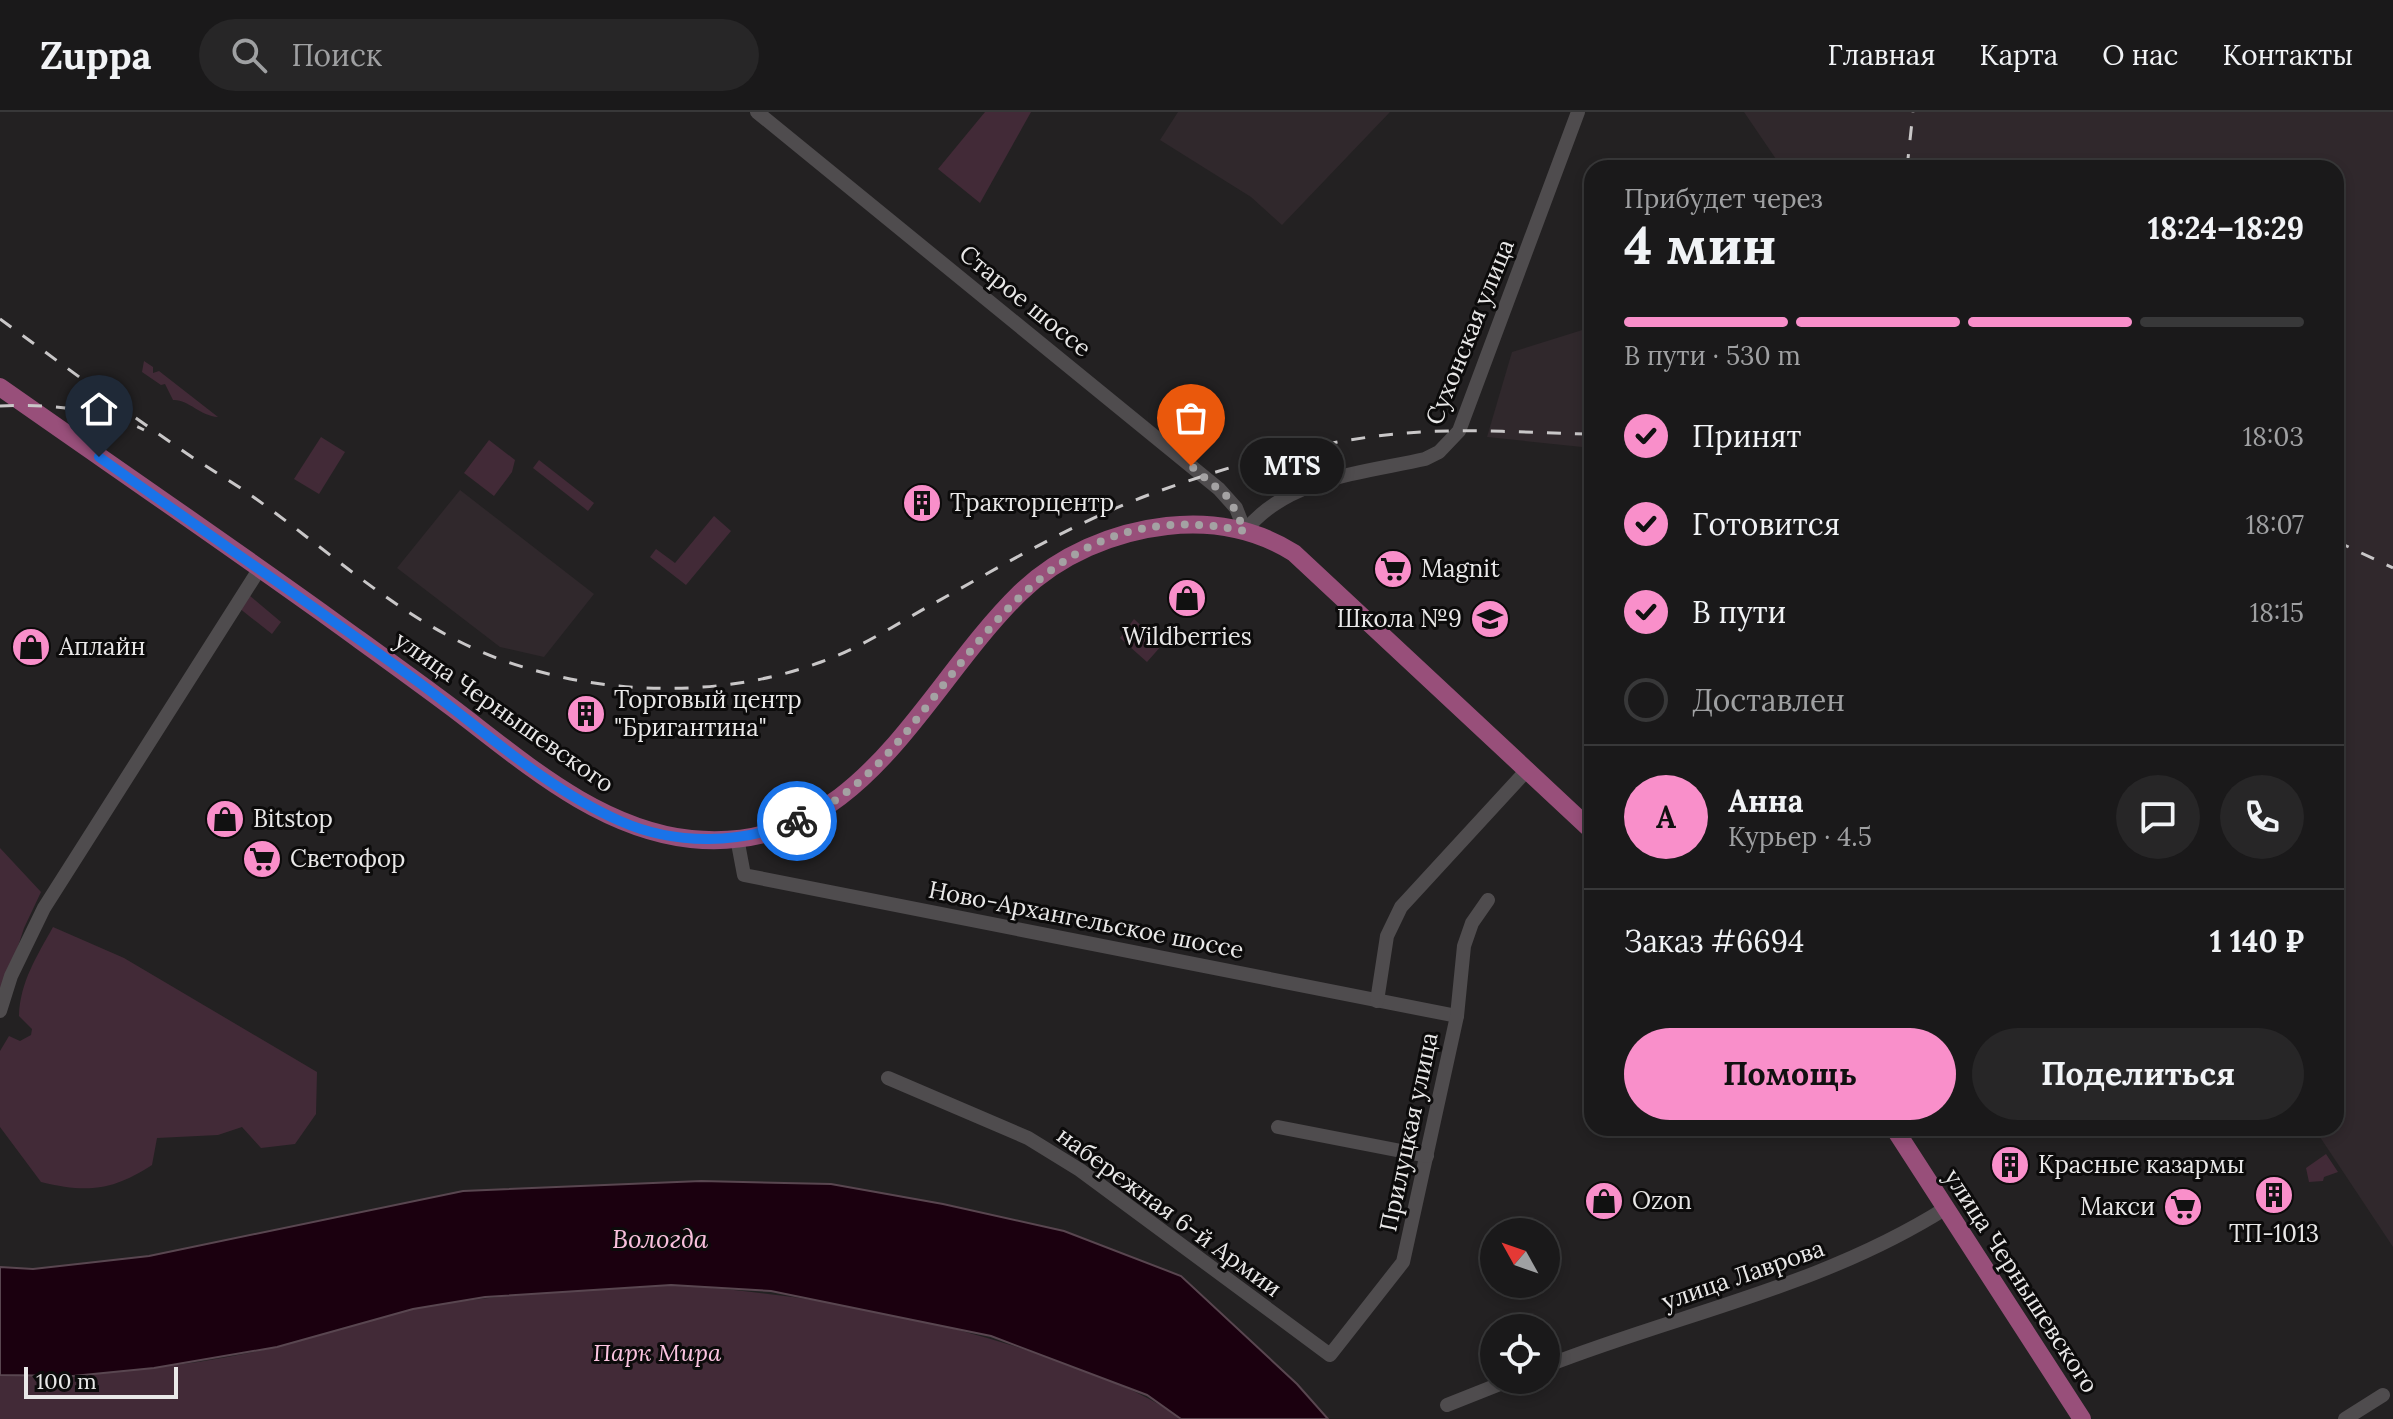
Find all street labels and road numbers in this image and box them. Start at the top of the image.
street label: Сухонская улица [1418,234,1521,429]
street label: Старое шоссе [953,238,1098,363]
street label: улица Чернышевского [388,624,620,799]
street label: Ново-Архангельское шоссе [926,874,1246,965]
street label: Прилуцкая улица [1372,1030,1445,1234]
street label: набережная 6-й Армии [1051,1120,1288,1304]
street label: улица Чернышевского [1937,1163,2106,1399]
street label: улица Лаврова [1657,1232,1828,1317]

